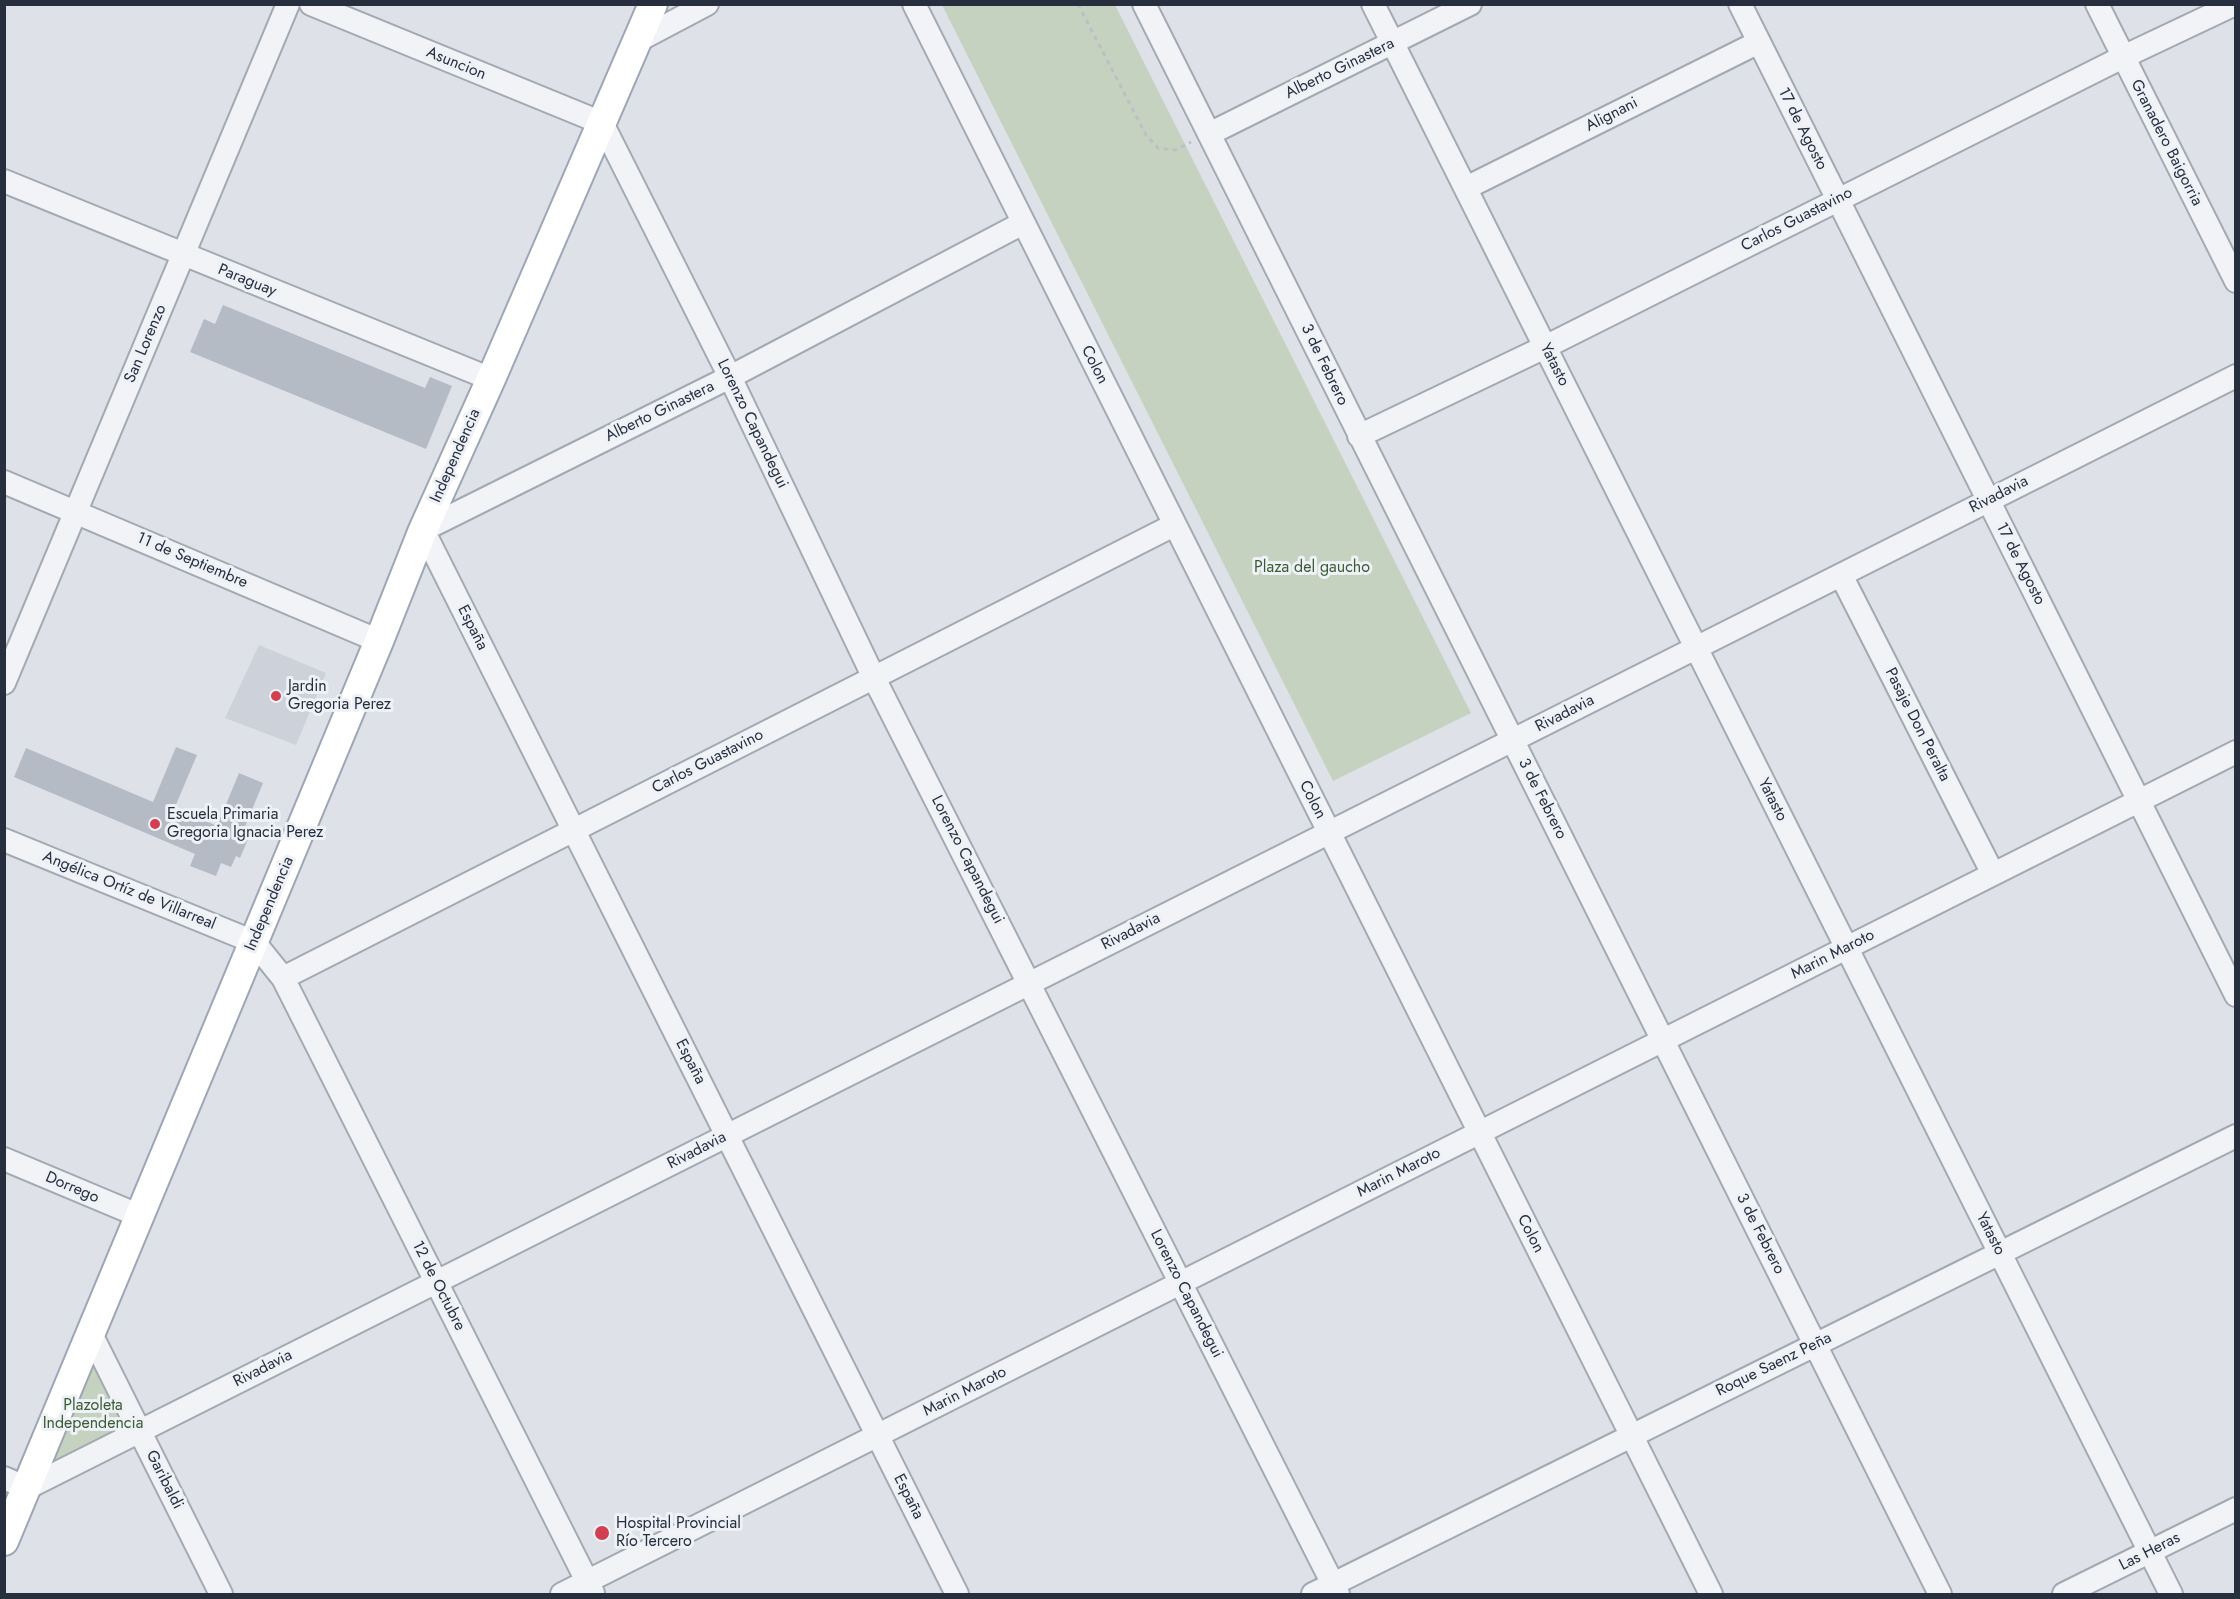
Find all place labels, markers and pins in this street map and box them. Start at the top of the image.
place label: Jardin Gregoria Perez [288,677,391,715]
marker: Jardin Gregoria Perez [269,689,283,703]
place label: Escuela Primaria Gregoria Ignacia Perez [167,805,323,843]
marker: Escuela Primaria Gregoria Ignacia Perez [148,817,162,831]
place label: Hospital Provincial Río Tercero [616,1514,741,1552]
marker: Hospital Provincial Río Tercero [593,1524,611,1542]

